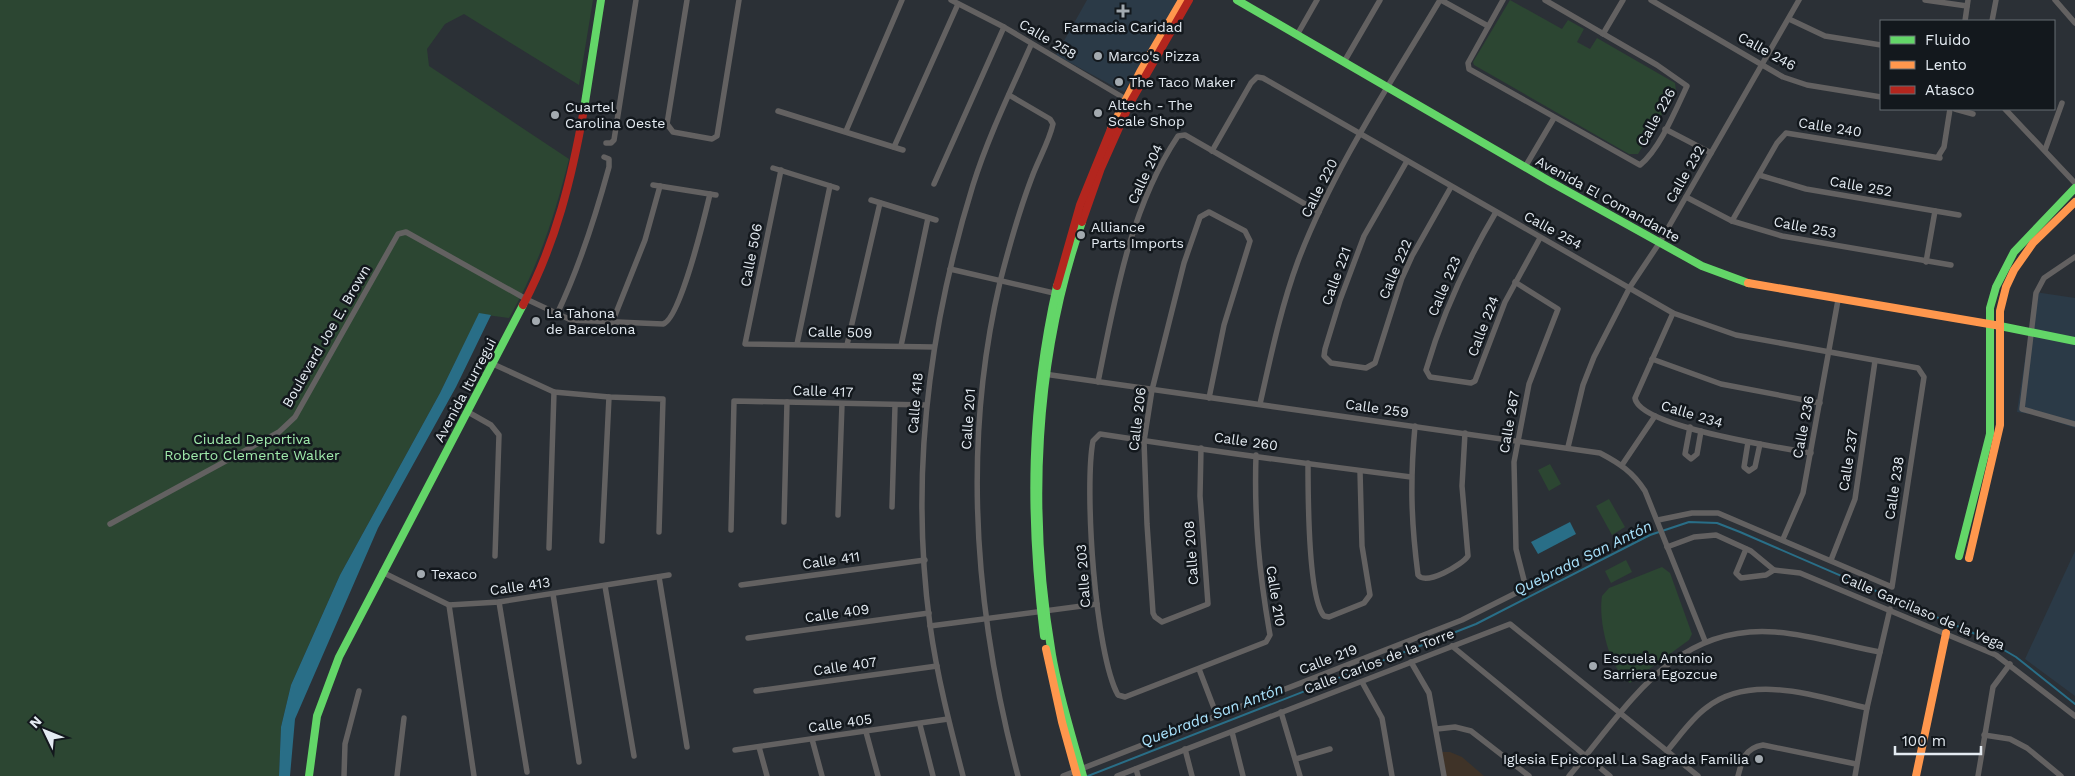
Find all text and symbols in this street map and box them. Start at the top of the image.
marker: Farmacia Caridad [1117,5,1129,17]
street label: Calle 258 [1016,16,1080,62]
place label: Farmacia Caridad [1063,19,1183,35]
legend [1880,20,2055,110]
street label: Calle 246 [1735,29,1799,73]
text: Fluido [1925,31,1970,49]
place label: Marco's Pizza [1108,48,1200,64]
marker: Marco's Pizza [1092,50,1104,62]
text: Lento [1925,56,1967,74]
place label: The Taco Maker [1129,74,1236,90]
marker: The Taco Maker [1113,76,1125,88]
text: Atasco [1925,81,1974,99]
street label: Calle 226 [1634,85,1678,149]
place label: Altech - The Scale Shop [1108,97,1193,129]
place label: Cuartel Carolina Oeste [565,99,665,131]
marker: Altech - The Scale Shop [1092,107,1104,119]
marker: Cuartel Carolina Oeste [549,109,561,121]
street label: Calle 240 [1797,114,1863,140]
street label: Calle 204 [1124,141,1166,207]
street label: Calle 232 [1662,143,1708,205]
street label: Avenida El Comandante [1533,153,1683,245]
street label: Calle 220 [1297,156,1341,220]
street label: Calle 252 [1828,173,1894,199]
street label: Calle 254 [1521,208,1585,252]
street label: Calle 253 [1772,213,1838,241]
place label: Alliance Parts Imports [1091,219,1184,251]
street label: Calle 506 [737,222,765,288]
marker: Alliance Parts Imports [1075,229,1087,241]
street label: Calle 222 [1375,237,1415,301]
street label: Calle 221 [1318,245,1354,307]
street label: Calle 223 [1424,254,1464,318]
street label: Boulevard Joe E. Brown [279,262,373,410]
street label: Calle 224 [1464,294,1502,358]
place label: La Tahona de Barcelona [546,305,635,337]
marker: La Tahona de Barcelona [530,315,542,327]
street label: Calle 509 [808,323,872,341]
street label: Avenida Iturregui [431,335,499,445]
street label: Calle 418 [904,372,926,434]
street label: Calle 417 [792,382,854,400]
street label: Calle 206 [1125,386,1149,452]
street label: Calle 201 [958,388,978,450]
street label: Calle 267 [1496,389,1522,455]
street label: Calle 236 [1789,394,1817,460]
street label: Calle 259 [1344,396,1410,420]
street label: Calle 234 [1659,397,1725,431]
street label: Calle 237 [1835,428,1861,492]
street label: Calle 260 [1213,429,1279,453]
park label: Ciudad Deportiva Roberto Clemente Walker [164,431,340,463]
street label: Calle 238 [1881,455,1907,521]
water label: Quebrada San Antón [1511,517,1655,599]
street label: Calle 208 [1181,520,1201,586]
street label: Calle 203 [1073,544,1093,608]
street label: Calle 411 [801,548,861,572]
street label: Calle 210 [1263,564,1289,628]
place label: Texaco [431,566,477,582]
marker: Texaco [415,568,427,580]
street label: Calle Garcilaso de la Vega [1839,569,2007,653]
street label: Calle 413 [489,574,551,598]
street label: Calle 409 [804,601,870,625]
street label: Calle Carlos de la Torre [1302,625,1456,697]
street label: Calle 219 [1297,641,1359,677]
place label: Escuela Antonio Sarriera Egozcue [1603,650,1717,682]
street label: Calle 407 [812,654,878,678]
marker: Escuela Antonio Sarriera Egozcue [1587,660,1599,672]
water label: Quebrada San Antón [1138,680,1286,750]
north arrow [20,706,70,756]
street label: Calle 405 [807,711,873,735]
text: N [26,713,45,731]
scale bar [1895,724,1981,756]
text: 100 m [1902,732,1946,750]
place label: Iglesia Episcopal La Sagrada Familia [1503,751,1749,767]
marker: Iglesia Episcopal La Sagrada Familia [1753,753,1765,765]

